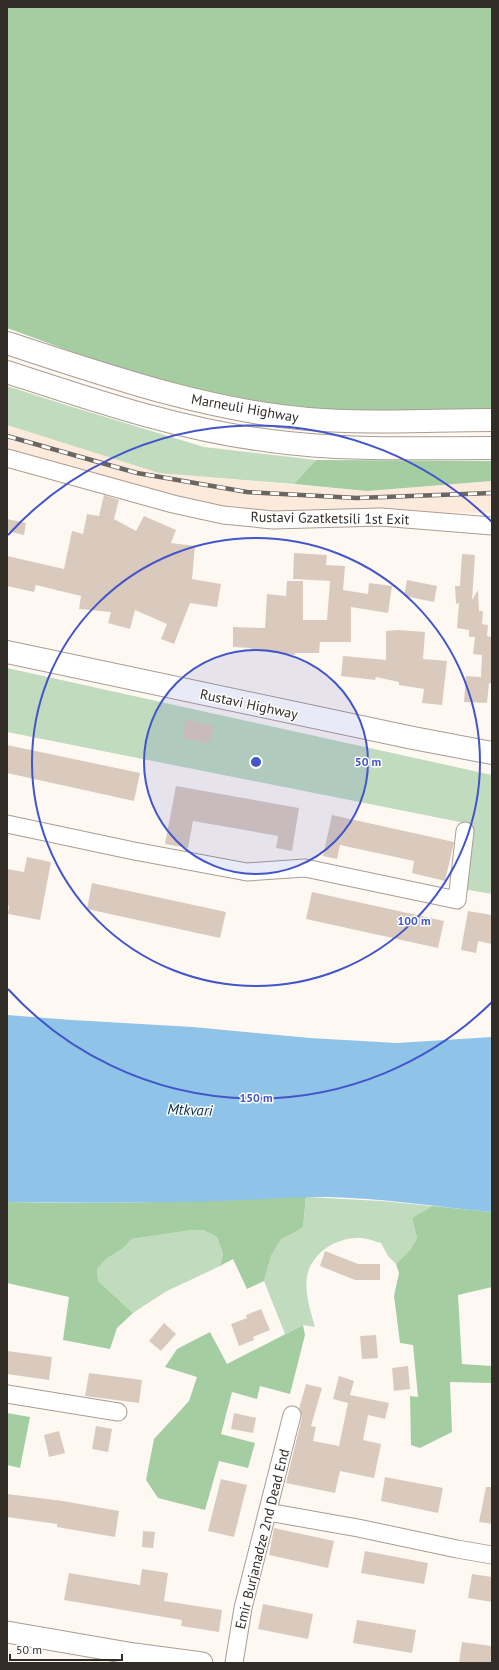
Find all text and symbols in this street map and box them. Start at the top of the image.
street label: Marneuli Highway [190,390,301,426]
street label: Rustavi Gzatketsili 1st Exit [250,508,410,528]
street label: Rustavi Highway [198,685,300,723]
text: 50 m [355,754,381,769]
centre of rings [249,755,263,769]
text: 100 m [397,913,431,928]
text: 150 m [239,1090,273,1105]
water label: Mtkvari [167,1099,214,1120]
street label: Emir Burjanadze 2nd Dead End [231,1447,293,1631]
scale bar [10,1636,122,1662]
text: 50 m [16,1642,42,1657]

